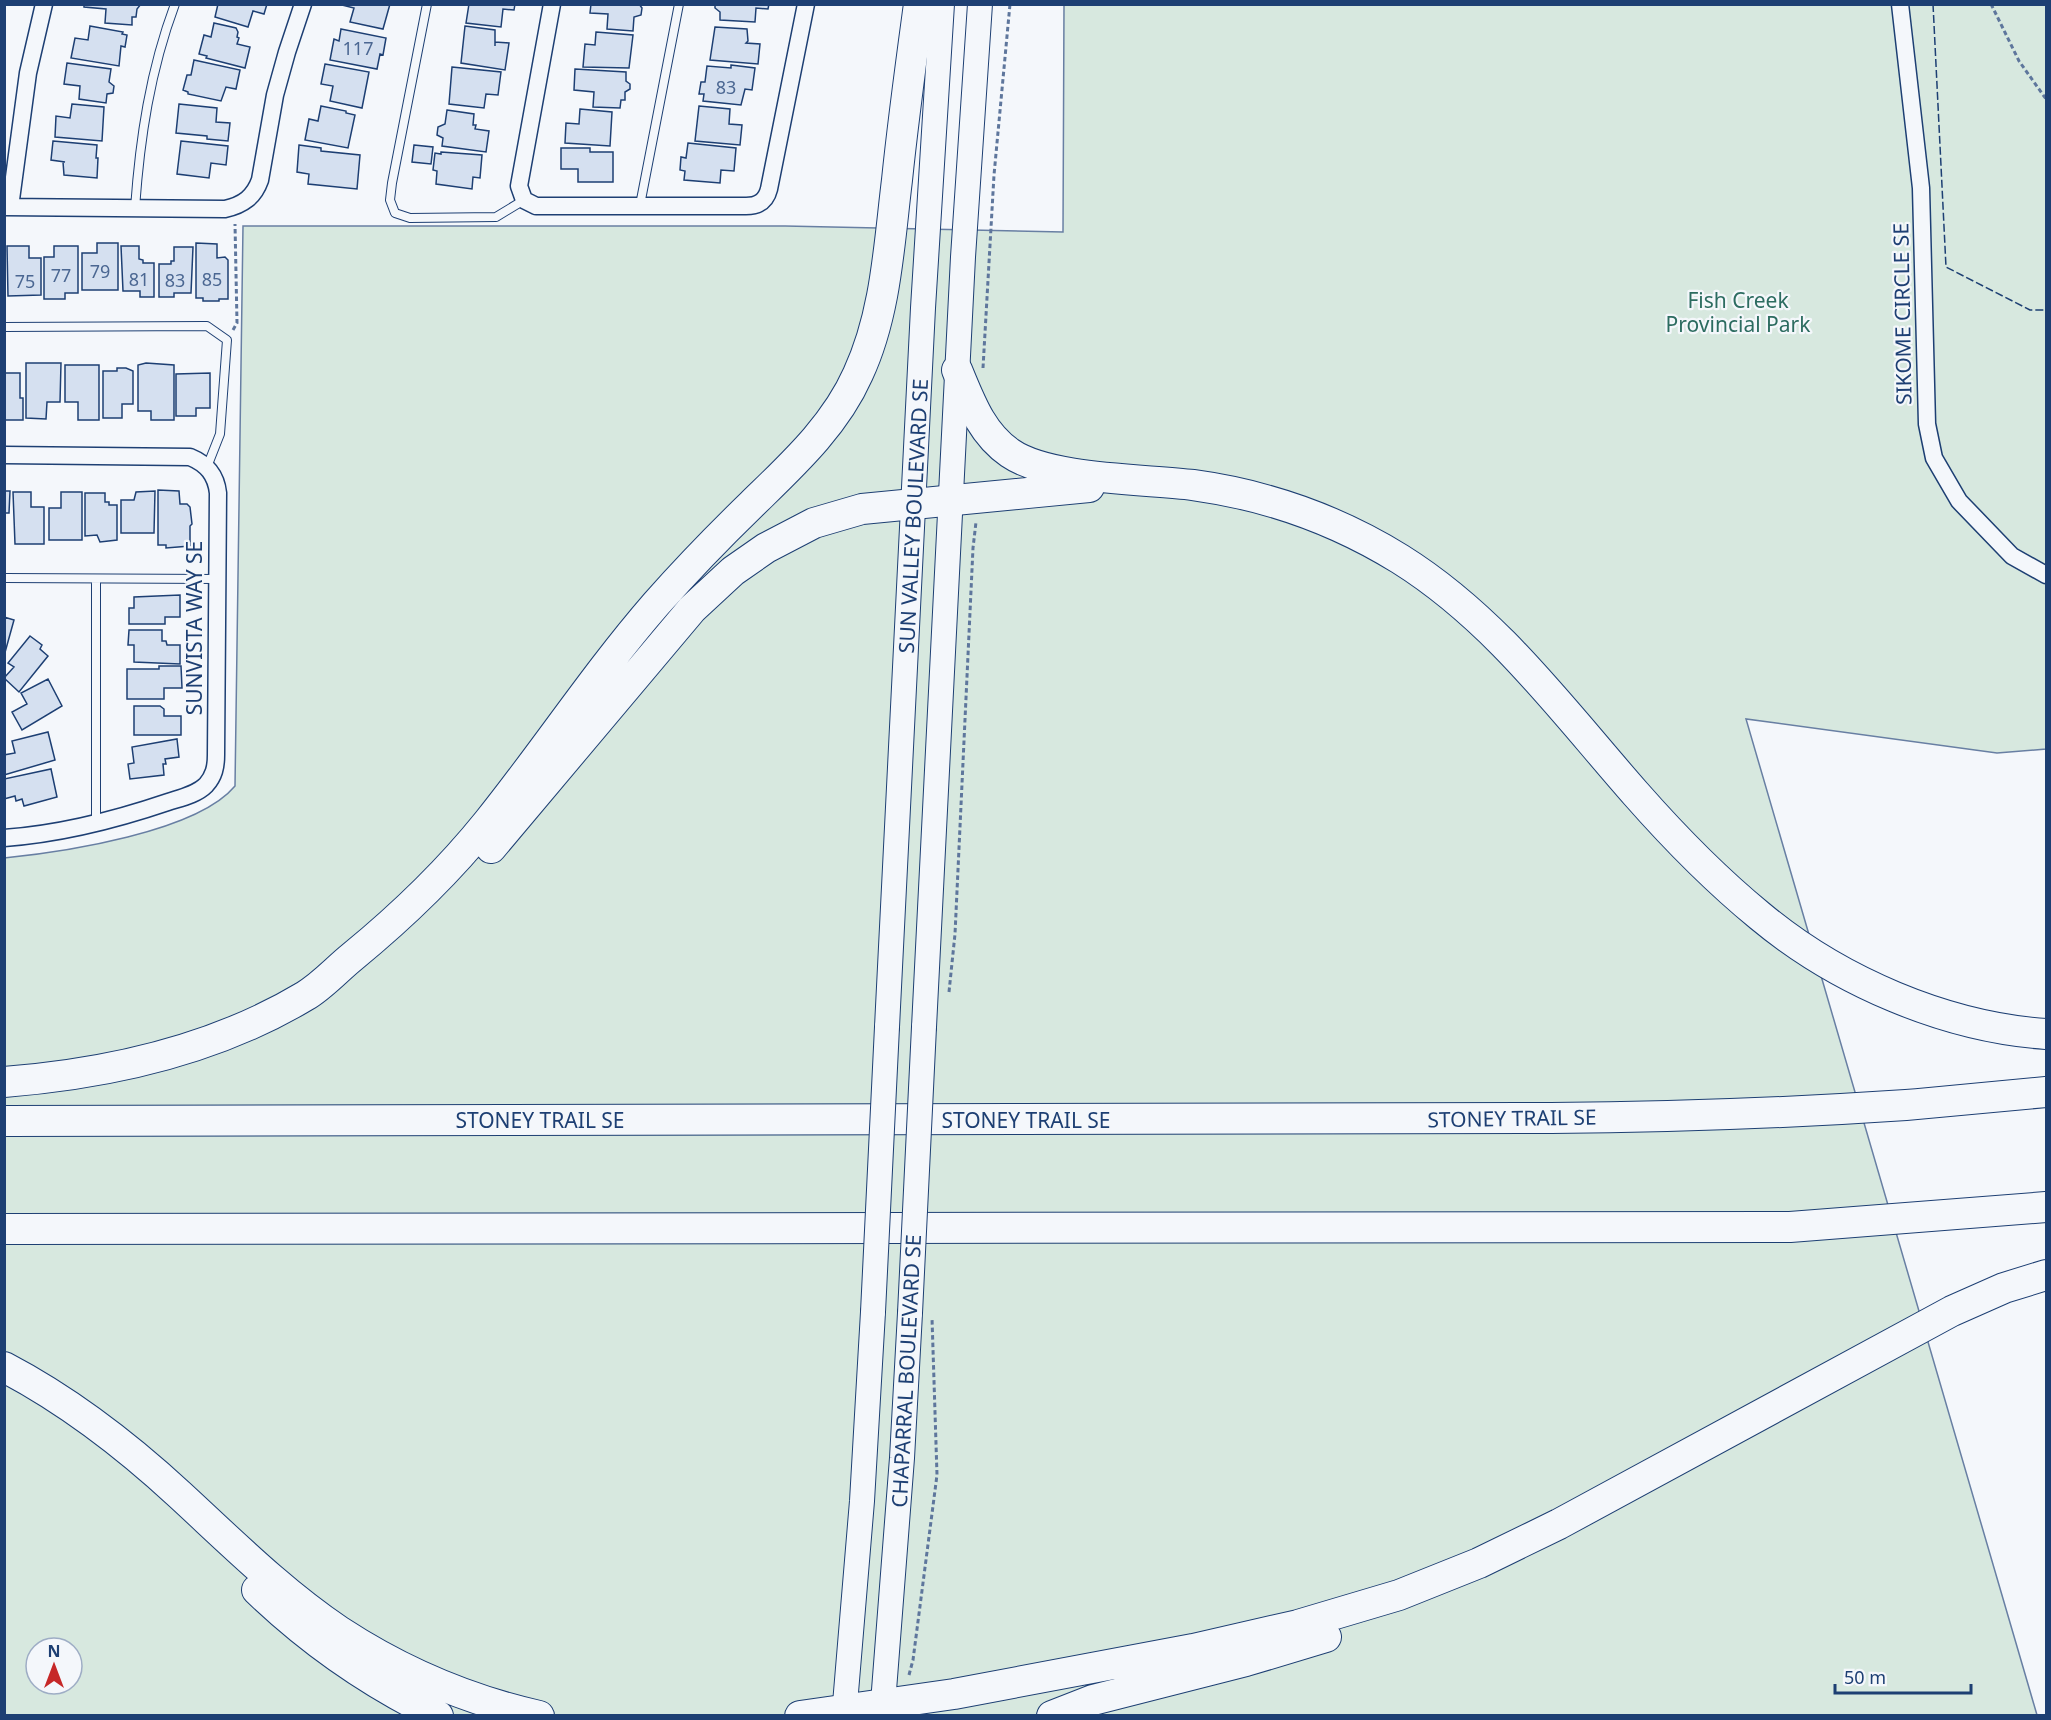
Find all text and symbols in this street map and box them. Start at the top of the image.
house number: 117 [343,36,373,60]
house number: 83 [716,75,736,99]
street label: SIKOME CIRCLE SE [1886,223,1918,405]
house number: 79 [90,259,110,283]
house number: 77 [51,263,71,287]
house number: 81 [129,267,149,291]
house number: 85 [202,267,222,291]
house number: 83 [165,268,185,292]
house number: 75 [15,269,35,293]
park label: Fish Creek Provincial Park [1666,286,1811,338]
street label: SUN VALLEY BOULEVARD SE [892,378,934,654]
street label: SUNVISTA WAY SE [180,541,208,715]
street label: STONEY TRAIL SE [1427,1103,1597,1133]
street label: STONEY TRAIL SE [455,1106,625,1134]
street label: STONEY TRAIL SE [941,1106,1111,1134]
street label: CHAPARRAL BOULEVARD SE [885,1234,927,1508]
north arrow [24,1636,84,1696]
text: N [47,1640,61,1662]
scale bar [1835,1657,1972,1695]
text: 50 m [1844,1665,1886,1689]

